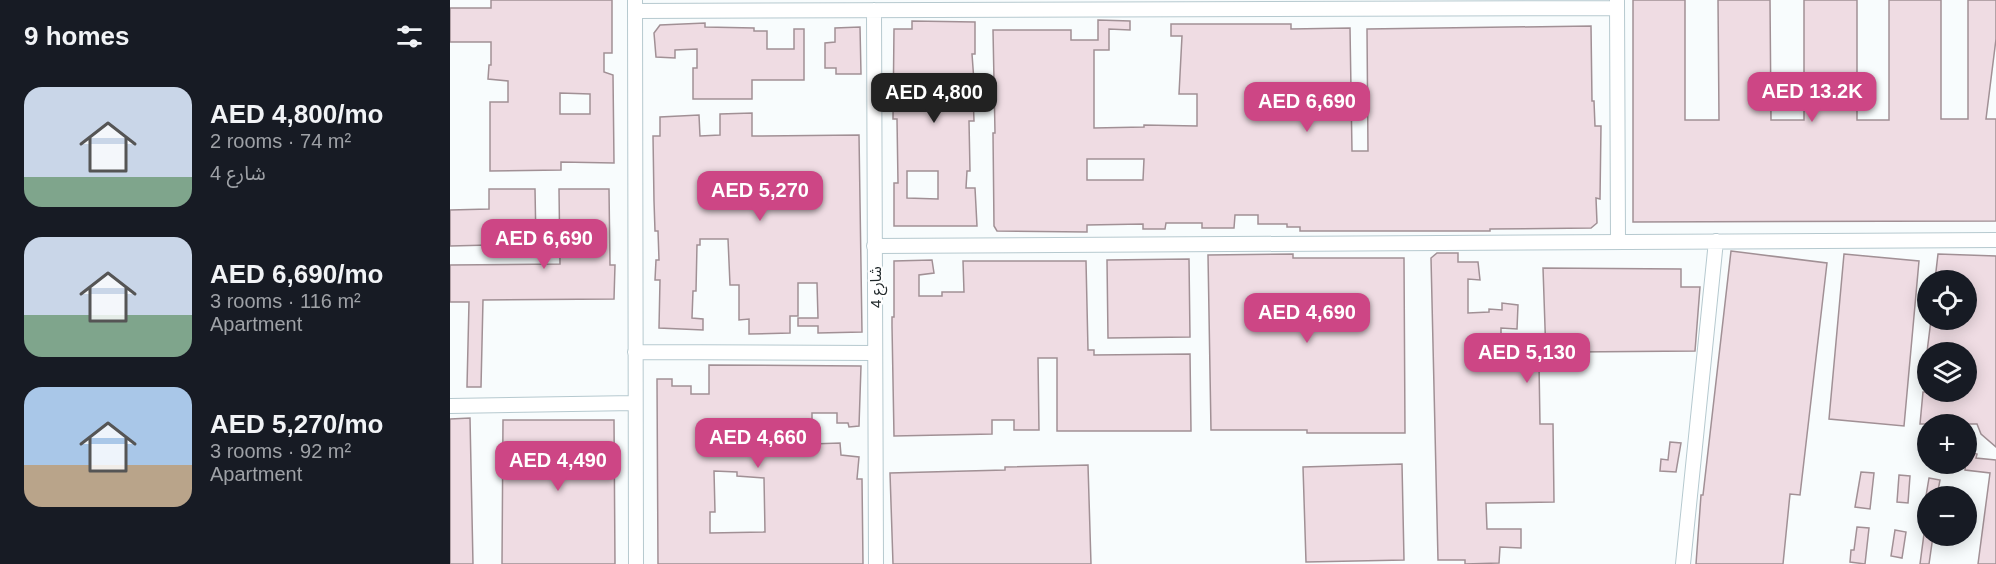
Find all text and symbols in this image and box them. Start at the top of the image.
icon: filters [393,20,426,53]
text: 9 homes [24,21,130,51]
pin: AED 13.2K [1743,72,1881,123]
pin: AED 4,800 [865,73,1003,124]
text: AED 13.2K [1761,80,1863,102]
text: AED 4,800 [885,81,983,103]
pin: AED 6,690 [1238,82,1376,133]
text: AED 6,690 [1258,90,1356,112]
text: AED 4,800/mo [210,99,383,129]
icon: home [72,111,144,183]
text: 2 rooms · 74 m² [210,130,351,152]
text: شارع 4 [210,162,266,184]
pin: AED 5,270 [691,171,829,222]
text: AED 5,270 [711,179,809,201]
pin: AED 6,690 [475,219,613,270]
text: AED 6,690 [495,227,593,249]
text: AED 6,690/mo [210,259,383,289]
icon: home [72,261,144,333]
street label: شارع 4 [867,266,888,308]
map controls [1917,270,1977,546]
button: locate [1917,270,1977,330]
text: 3 rooms · 116 m² [210,290,361,312]
pin: AED 4,690 [1238,293,1376,344]
text: AED 4,690 [1258,301,1356,323]
text: Apartment [210,313,302,335]
pin: AED 5,130 [1458,333,1596,384]
text: AED 5,130 [1478,341,1576,363]
button: layers [1917,342,1977,402]
text: AED 5,270/mo [210,409,383,439]
icon: home [72,411,144,483]
button: + [1917,414,1977,474]
pin: AED 4,660 [689,418,827,469]
text: AED 4,660 [709,426,807,448]
text: 3 rooms · 92 m² [210,440,351,462]
pin: AED 4,490 [489,441,627,492]
text: AED 4,490 [509,449,607,471]
text: Apartment [210,463,302,485]
button: − [1917,486,1977,546]

